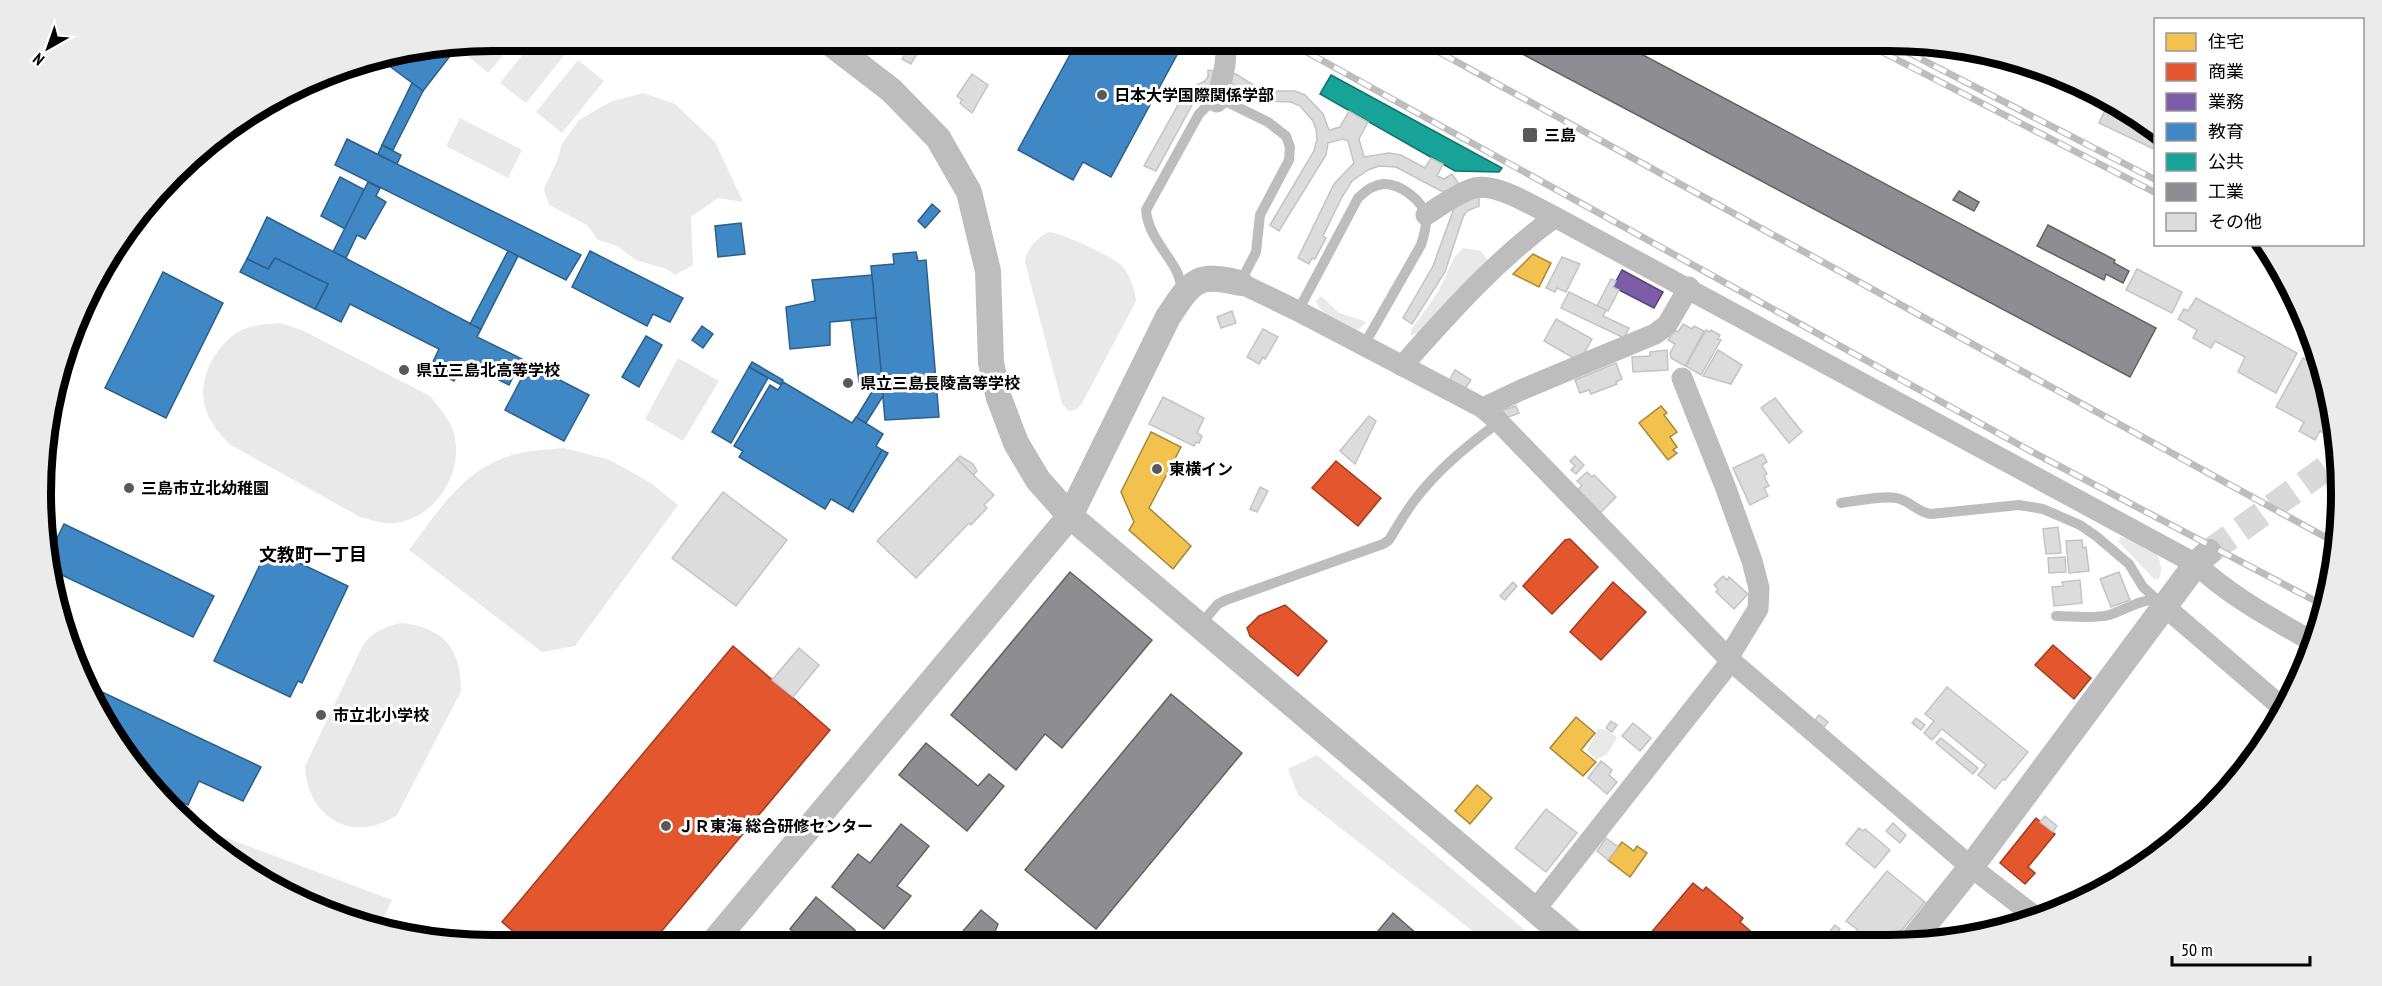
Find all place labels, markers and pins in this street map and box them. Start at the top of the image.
place label: 日本大学国際関係学部 [1114,85,1274,105]
marker: 日本大学国際関係学部 [1095,88,1109,102]
place label: 三島 [1544,125,1576,145]
marker: 三島 [1521,126,1539,144]
place label: 県立三島北高等学校 [416,360,560,380]
marker: 県立三島北高等学校 [397,363,411,377]
place label: 県立三島長陵高等学校 [860,373,1020,393]
marker: 県立三島長陵高等学校 [841,376,855,390]
place label: 東横イン [1169,459,1233,479]
marker: 東横イン [1150,462,1164,476]
place label: 三島市立北幼稚園 [141,478,269,498]
marker: 三島市立北幼稚園 [122,481,136,495]
place label: 市立北小学校 [333,705,429,725]
marker: 市立北小学校 [314,708,328,722]
place label: ＪＲ東海 総合研修センター [678,816,873,836]
marker: ＪＲ東海 総合研修センター [659,819,673,833]

